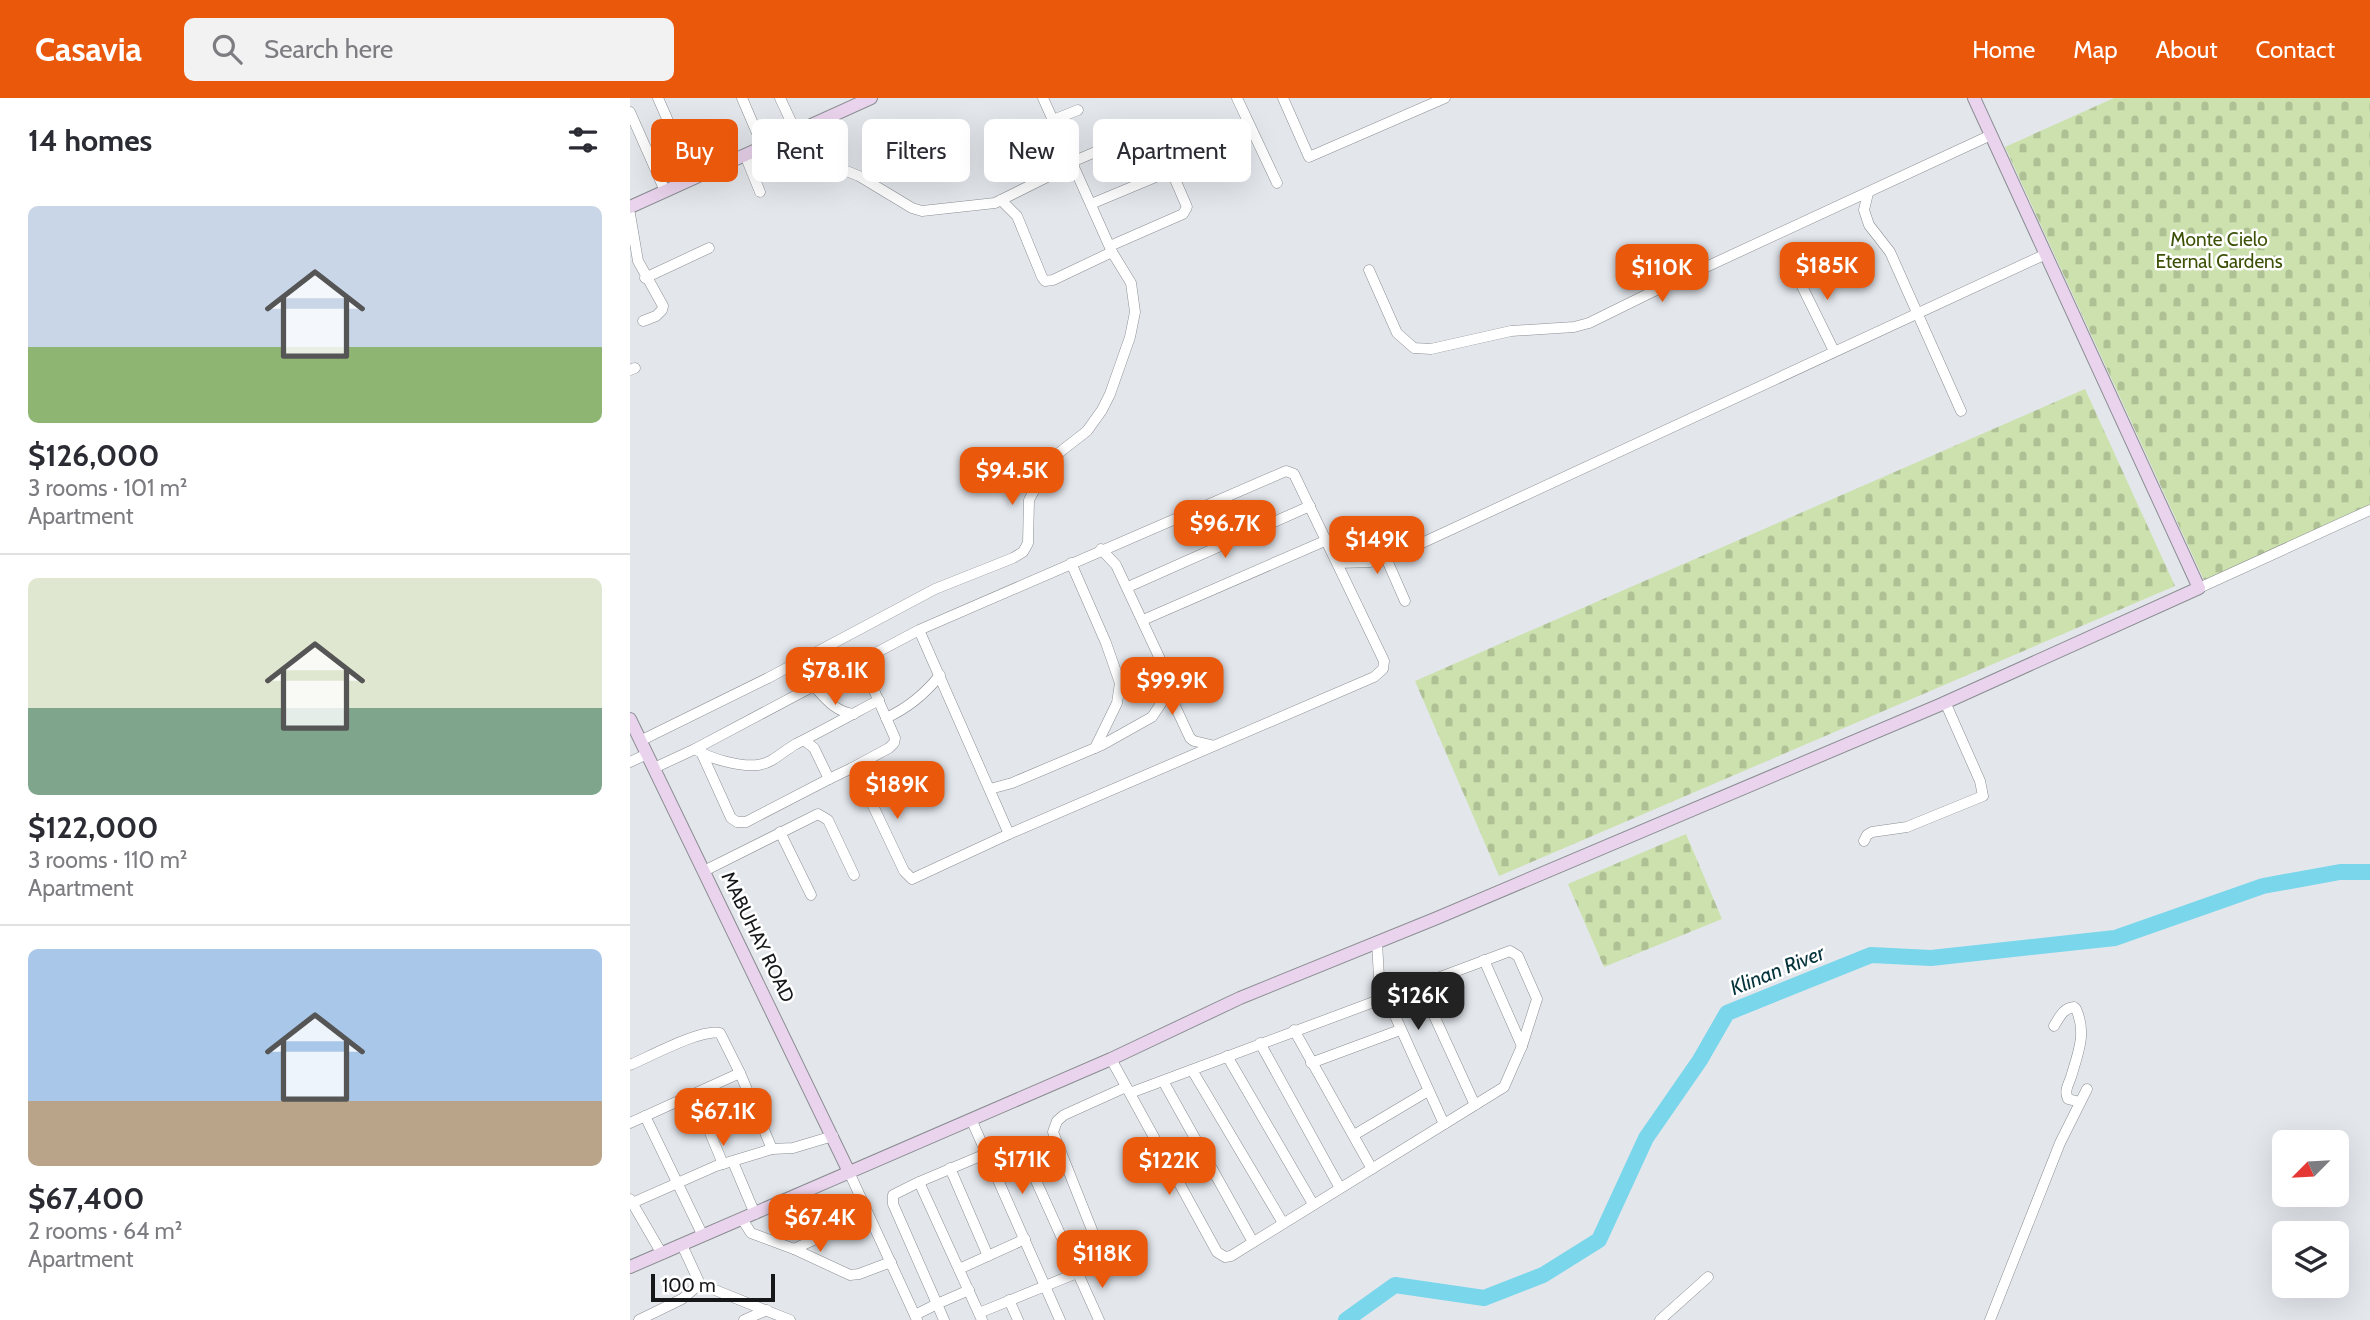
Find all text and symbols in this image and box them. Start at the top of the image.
search box [184,18,674,81]
text: Casavia [35,29,142,69]
icon: search [208,30,246,68]
text: Search here [264,33,393,65]
text: Home [1972,35,2035,64]
text: Map [2073,35,2118,64]
text: About [2156,35,2218,64]
text: Contact [2256,35,2335,64]
chip: Buy [651,119,738,182]
chip: Rent [752,119,848,182]
chip: Filters [862,119,970,182]
chip: New [984,119,1079,182]
chip: Apartment [1093,119,1251,182]
icon: filters [564,121,602,159]
text: 14 homes [28,122,152,159]
park label: Monte Cielo Eternal Gardens [2155,228,2283,273]
pin: $185K [1778,242,1876,302]
pin: $110K [1613,244,1711,304]
icon: home [252,251,378,377]
text: $185K [1796,251,1858,279]
text: $110K [1632,253,1692,281]
text: $126,000 [28,437,159,474]
pin: $94.5K [955,448,1069,507]
text: $94.5K [976,456,1048,484]
text: 3 rooms · 101 m² [28,474,187,502]
pin: $96.7K [1168,500,1282,560]
text: Apartment [28,502,133,530]
text: $96.7K [1190,509,1260,537]
pin: $149K [1328,517,1426,576]
text: $149K [1345,525,1409,553]
icon: home [252,623,378,749]
pin: $78.1K [778,648,892,707]
text: $78.1K [802,656,868,684]
pin: $99.9K [1115,658,1229,717]
text: $99.9K [1137,666,1207,694]
pin: $189K [848,762,946,821]
text: $189K [865,770,929,798]
text: $122,000 [28,809,158,846]
text: 3 rooms · 110 m² [28,846,187,874]
street label: MABUHAY ROAD [716,868,800,1006]
text: Apartment [28,874,133,902]
water label: Klinan River [1726,939,1829,1000]
pin: $126K [1369,972,1467,1032]
text: $126K [1387,981,1449,1009]
icon: home [252,994,378,1120]
pin: $67.1K [666,1088,780,1148]
text: $67.1K [691,1097,755,1125]
north arrow [2272,1130,2348,1208]
map controls [2272,1130,2349,1298]
pin: $171K [973,1136,1071,1196]
pin: $122K [1120,1138,1218,1197]
text: $171K [994,1145,1050,1173]
text: $122K [1139,1146,1199,1174]
text: $67,400 [28,1180,144,1217]
pin: $67.4K [763,1194,877,1254]
text: $67.4K [784,1203,856,1231]
text: 2 rooms · 64 m² [28,1217,182,1245]
button: layers [2272,1221,2349,1298]
pin: $118K [1053,1230,1151,1290]
text: $118K [1073,1239,1131,1267]
text: Apartment [28,1245,133,1273]
scale bar [651,1271,775,1303]
text: 100 m [662,1274,716,1297]

